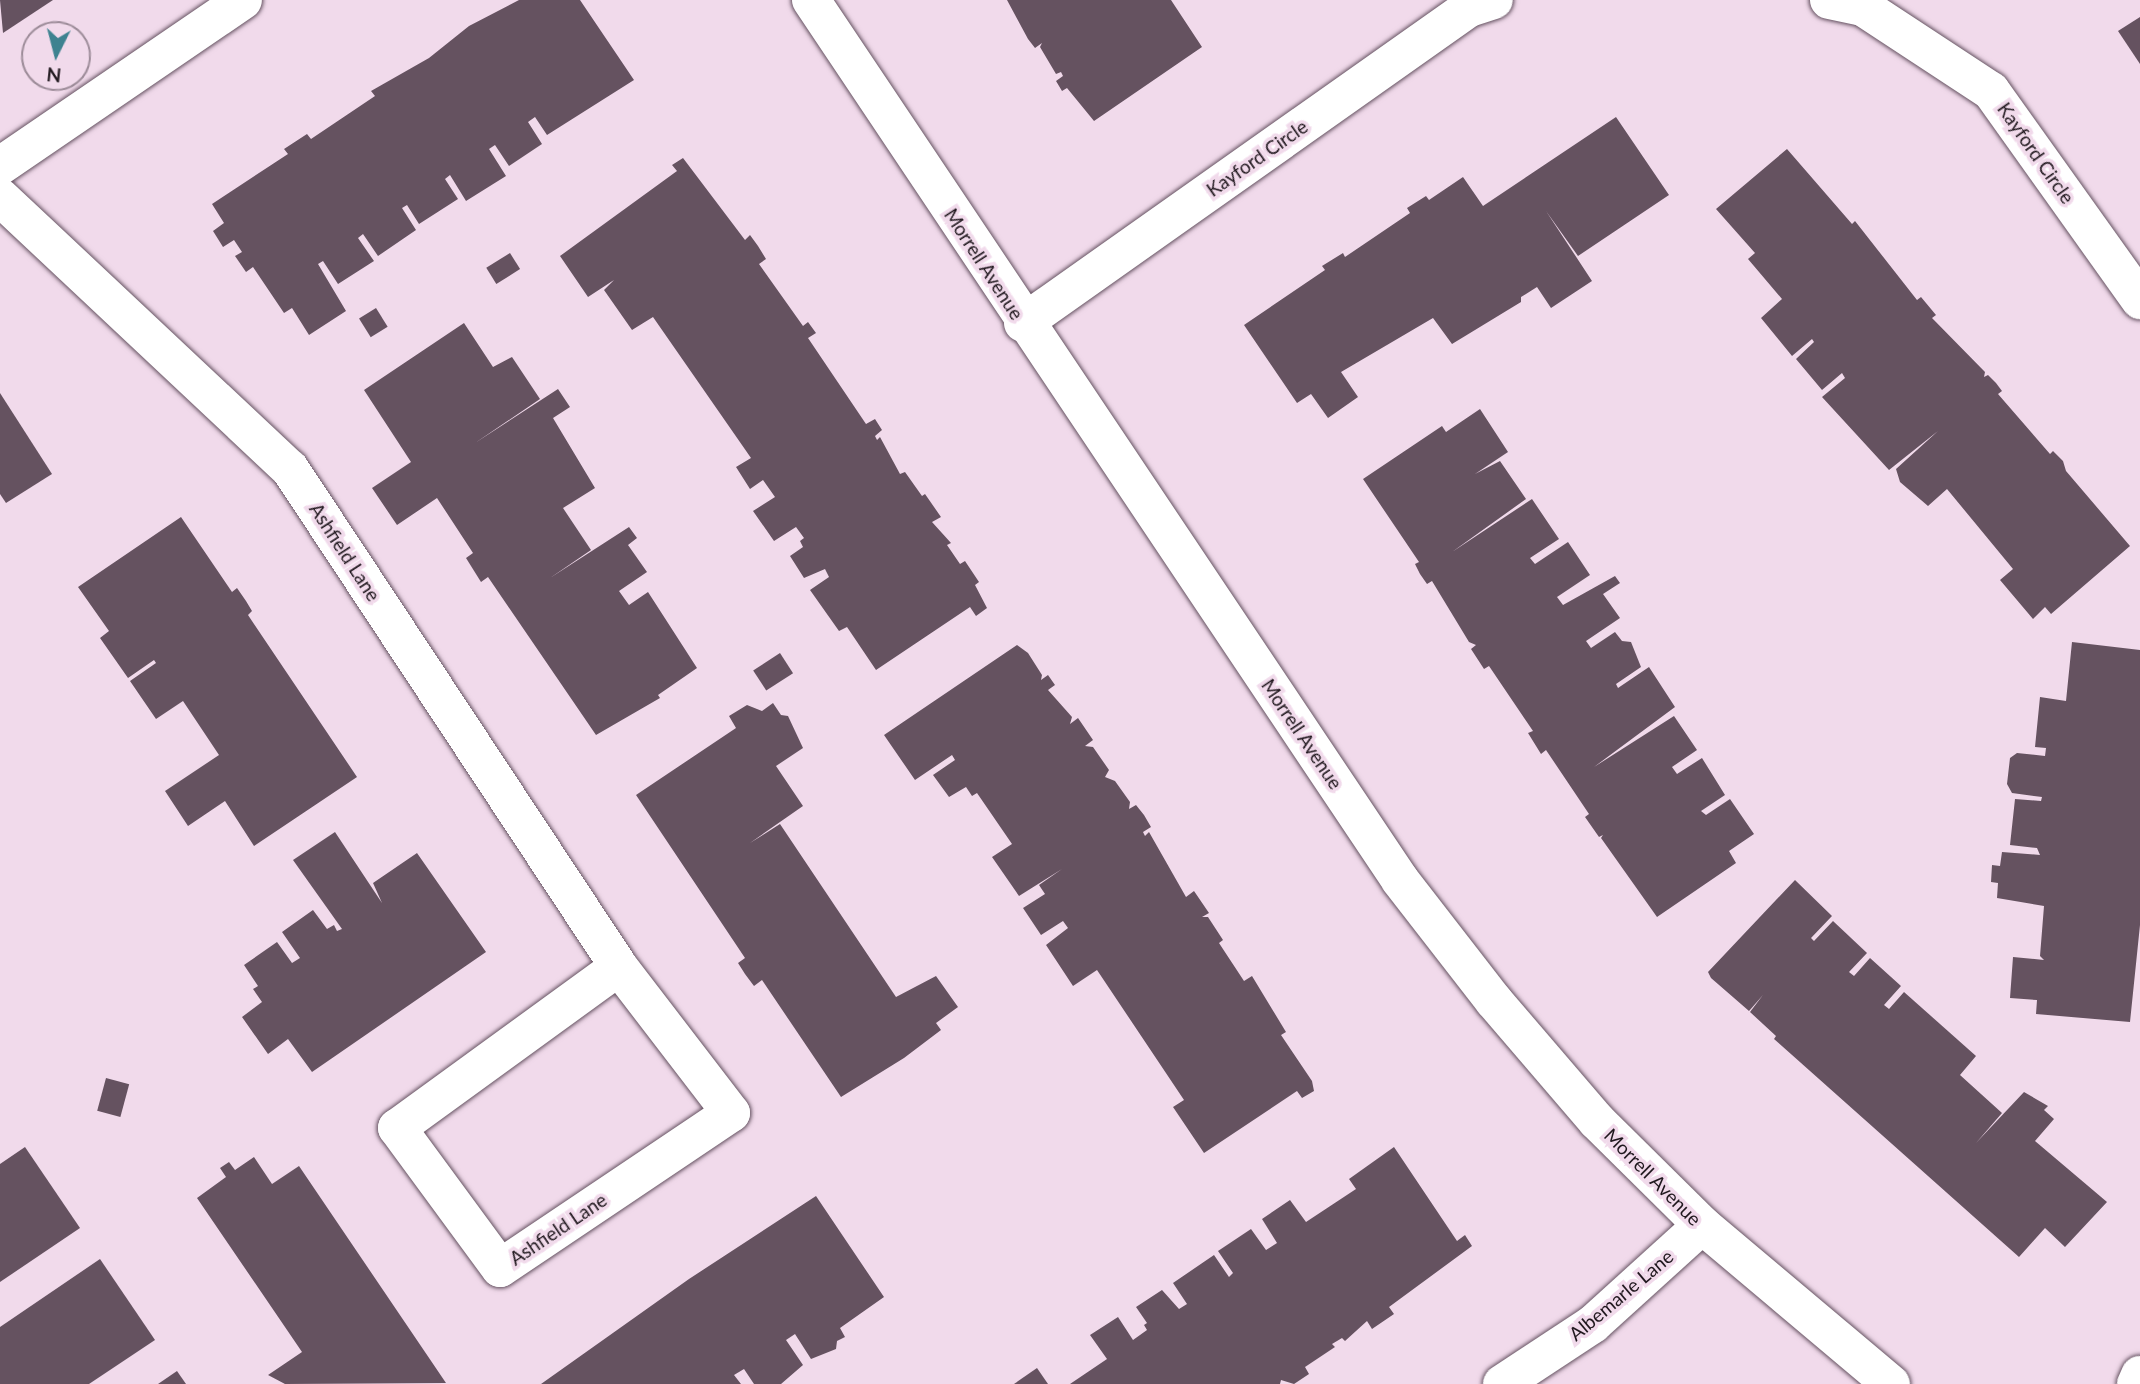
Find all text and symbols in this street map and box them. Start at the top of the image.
north arrow [21,21,91,91]
text: N [45,63,62,88]
street label: Kayford Circle [1993,98,2079,208]
street label: Kayford Circle [1202,115,1312,201]
street label: Morrell Avenue [939,204,1029,324]
street label: Ashfield Lane [305,499,385,605]
street label: Morrell Avenue [1257,674,1347,794]
street label: Morrell Avenue [1600,1124,1706,1230]
street label: Ashfield Lane [505,1188,611,1270]
street label: Albemarle Lane [1564,1245,1678,1345]

